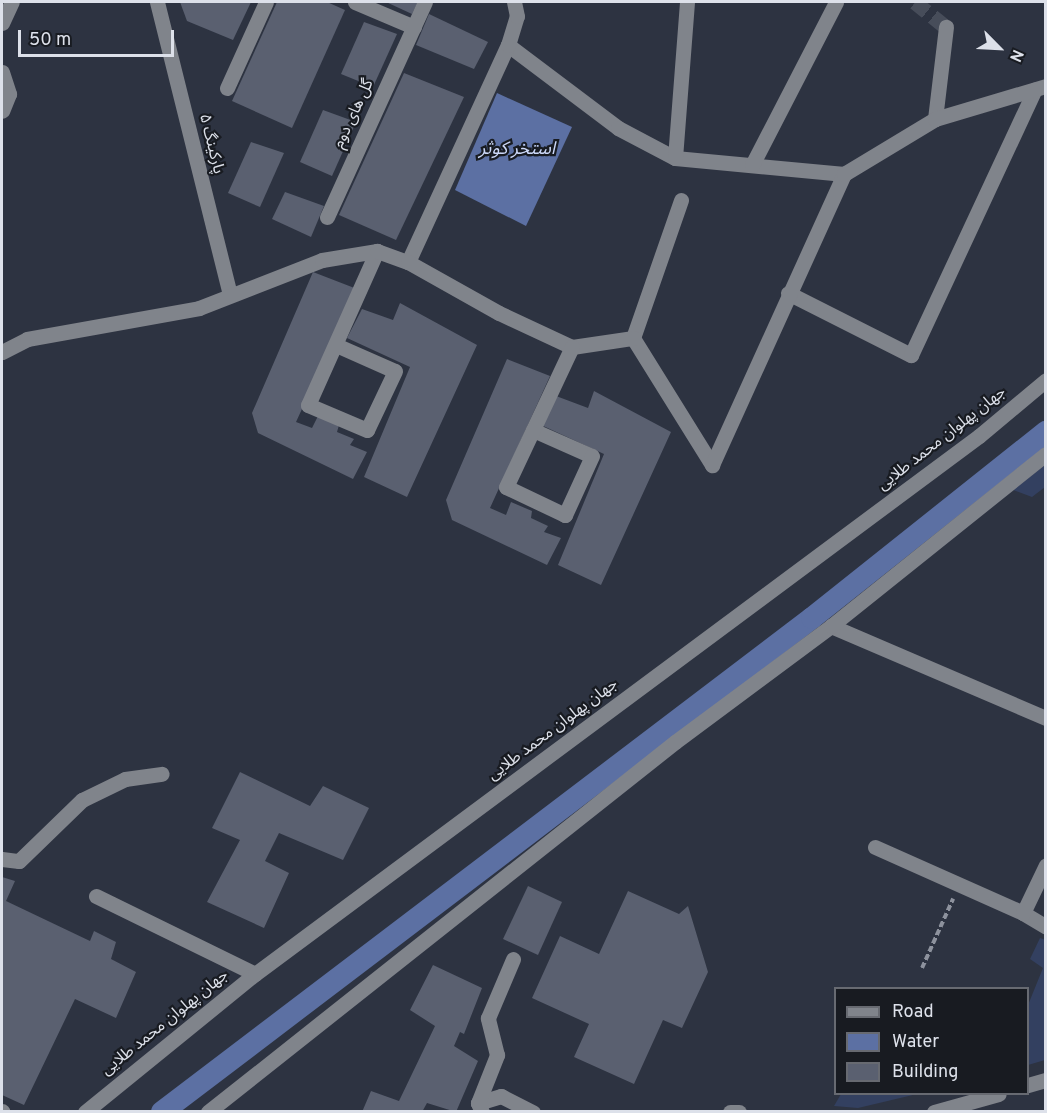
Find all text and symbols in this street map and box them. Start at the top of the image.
scale bar [21,18,177,56]
north arrow [969,18,1029,78]
text: 50 m [29,29,71,52]
text: N [1004,46,1027,65]
street label: گل های دوم [330,76,378,152]
street label: پارکینگ ۵ [194,112,228,176]
water label: استخر کوثر [479,139,555,161]
street label: جهان پهلوان محمد طلایی [874,383,1010,495]
street label: جهان پهلوان محمد طلایی [484,675,622,785]
street label: جهان پهلوان محمد طلایی [98,966,232,1080]
legend [834,987,1029,1095]
text: Road [892,1001,934,1024]
text: Water [892,1031,939,1054]
text: Building [892,1061,958,1084]

